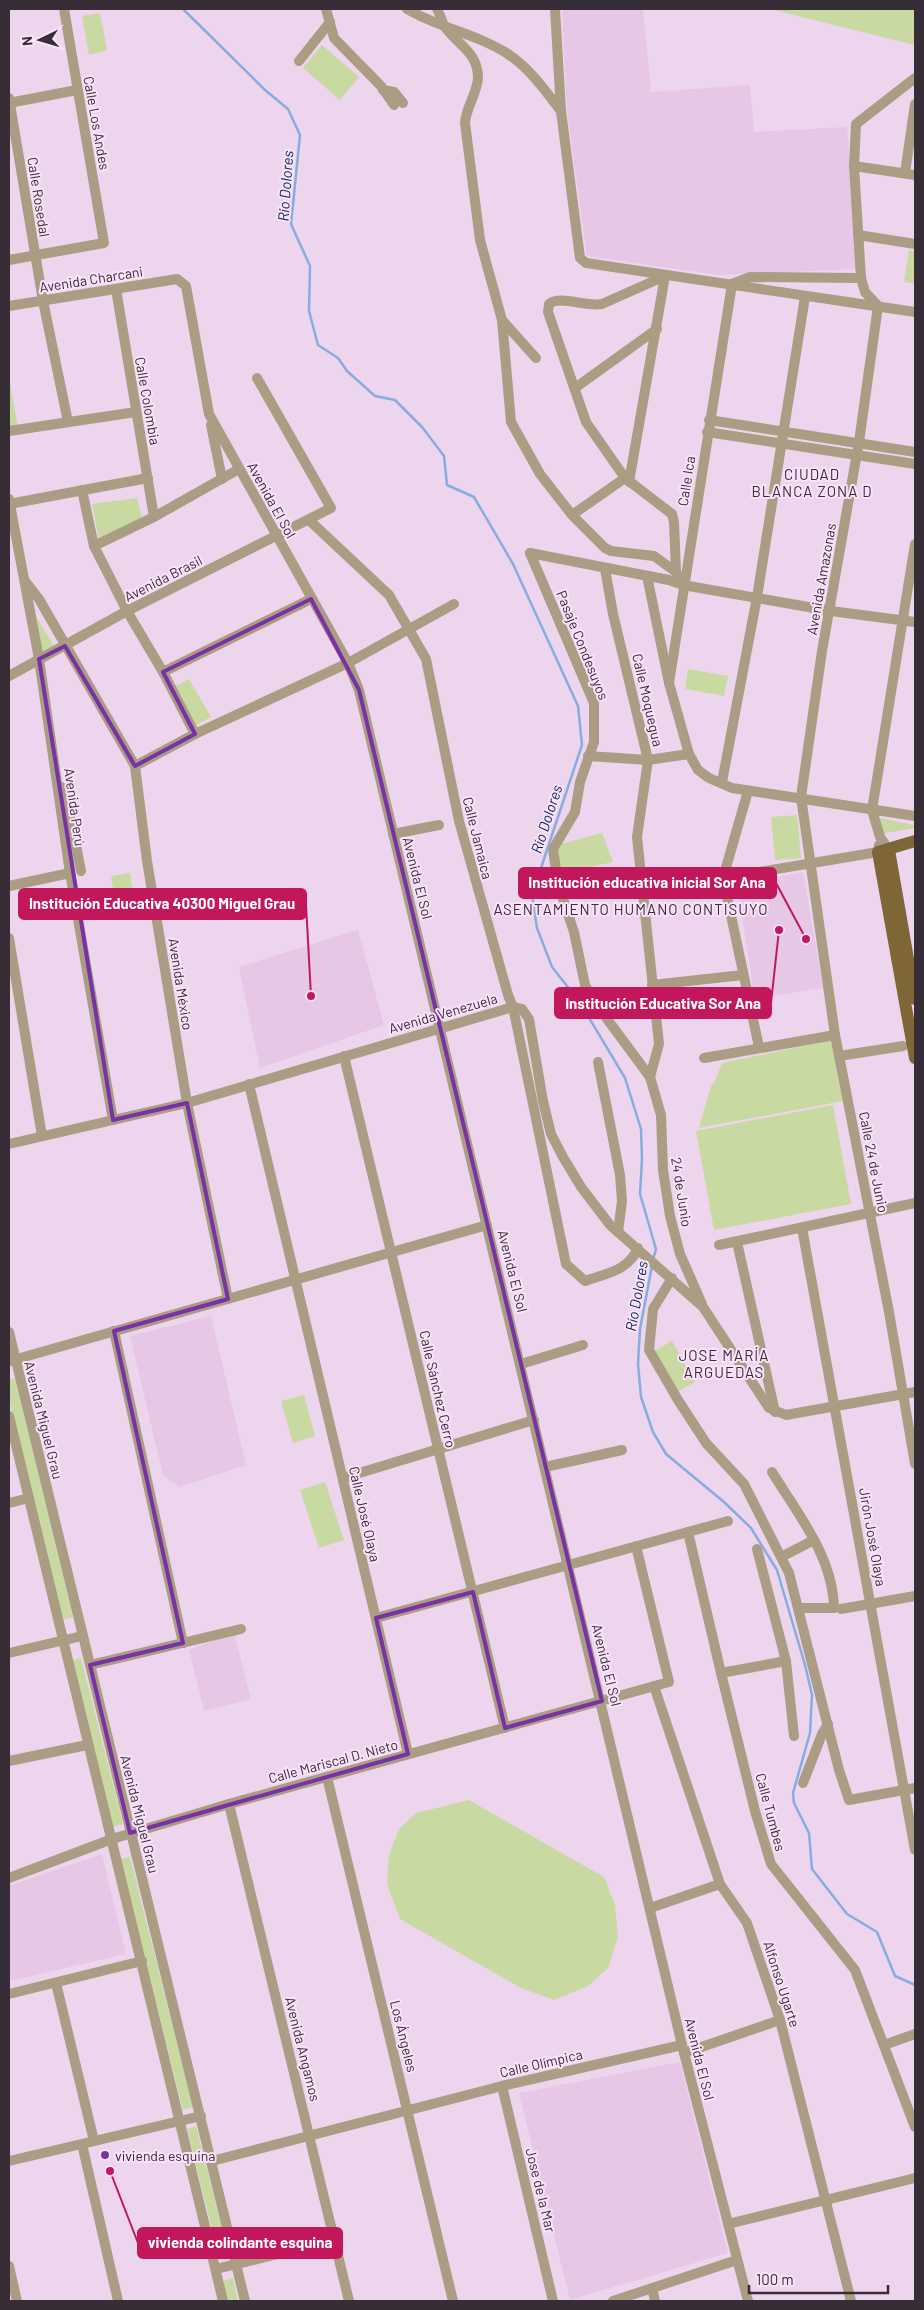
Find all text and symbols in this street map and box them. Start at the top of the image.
north arrow [15,15,65,65]
text: N [18,36,35,47]
street label: Calle Los Andes [80,75,114,172]
water label: Río Dolores [274,150,296,222]
street label: Calle Rosedal [24,156,54,238]
street label: Avenida Charcani [38,262,144,296]
street label: Calle Colombia [132,356,164,446]
street label: Calle Ica [674,455,698,507]
street label: Avenida El Sol [244,459,300,541]
district label: CIUDAD BLANCA ZONA D [751,465,873,500]
street label: Avenida Amazonas [803,522,839,636]
street label: Avenida Brasil [121,551,205,605]
street label: Pasaje Condesuyos [553,588,613,702]
street label: Calle Moquegua [629,652,667,748]
street label: Avenida Perú [61,767,89,847]
water label: Río Dolores [526,783,566,855]
street label: Calle Jamaica [460,795,496,881]
street label: Avenida El Sol [400,835,436,921]
callout: Institución educativa inicial Sor Ana [519,868,776,898]
text: Institución educativa inicial Sor Ana [528,873,766,891]
callout: Institución Educativa 40300 Miguel Grau [19,889,306,919]
text: Institución Educativa 40300 Miguel Grau [29,894,295,912]
district label: ASENTAMIENTO HUMANO CONTISUYO [493,900,769,918]
street label: Avenida México [165,937,197,1031]
callout: Institución Educativa Sor Ana [555,988,771,1018]
street label: Avenida Venezuela [387,989,499,1037]
text: Institución Educativa Sor Ana [565,994,761,1012]
street label: Calle 24 de Junio [856,1110,892,1214]
street label: 24 de Junio [668,1156,696,1228]
street label: Avenida El Sol [495,1228,531,1314]
water label: Río Dolores [621,1260,651,1332]
street label: Calle Sánchez Cerro [416,1329,460,1449]
district label: JOSE MARÍA ARGUEDAS [679,1346,769,1381]
street label: Avenida Miguel Grau [21,1359,67,1481]
street label: Calle José Olaya [346,1465,384,1563]
street label: Jirón José Olaya [856,1486,890,1588]
street label: Avenida El Sol [589,1622,625,1708]
street label: Calle Mariscal D. Nieto [266,1736,400,1786]
street label: Avenida Miguel Grau [117,1753,163,1875]
street label: Calle Tumbes [752,1771,790,1853]
street label: Alfonso Ugarte [760,1939,804,2029]
street label: Avenida Angamos [282,1995,324,2103]
street label: Los Ángeles [387,1998,421,2074]
street label: Avenida El Sol [682,2016,718,2102]
street label: Calle Olímpica [498,2045,584,2081]
street label: Jose de la Mar [522,2146,560,2234]
place label: vivienda esquina [115,2147,216,2164]
marker: vivienda esquina [99,2149,111,2161]
callout: vivienda colindante esquina [138,2228,342,2258]
text: vivienda colindante esquina [148,2233,332,2251]
scale bar [749,2262,888,2294]
text: 100 m [756,2270,794,2288]

